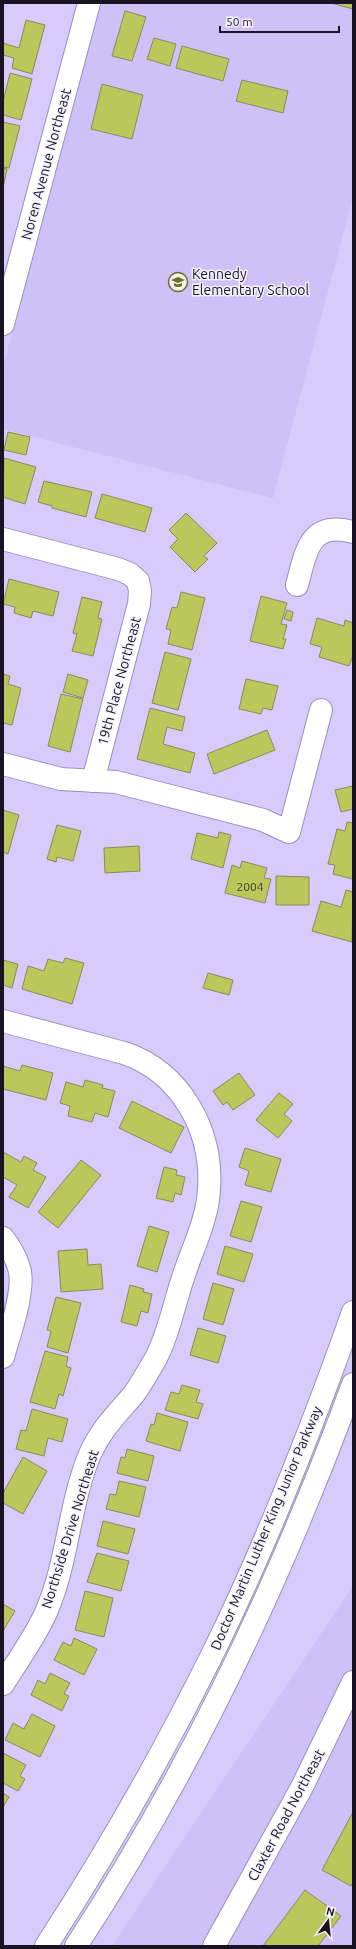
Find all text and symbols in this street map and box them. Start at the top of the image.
scale bar [220,8,339,34]
text: 50 m [226,15,253,28]
street label: Noren Avenue Northeast [18,86,74,242]
place label: Kennedy Elementary School [192,266,310,298]
school or university icon: Kennedy Elementary School [167,271,189,293]
street label: 19th Place Northeast [94,614,144,747]
house number: 2004 [236,880,264,893]
street label: Doctor Martin Luther King Junior Parkway [207,1403,325,1652]
street label: Northside Drive Northeast [38,1447,102,1610]
street label: Claxter Road Northeast [244,1746,328,1884]
north arrow [308,1901,348,1941]
text: N [325,1904,336,1918]

